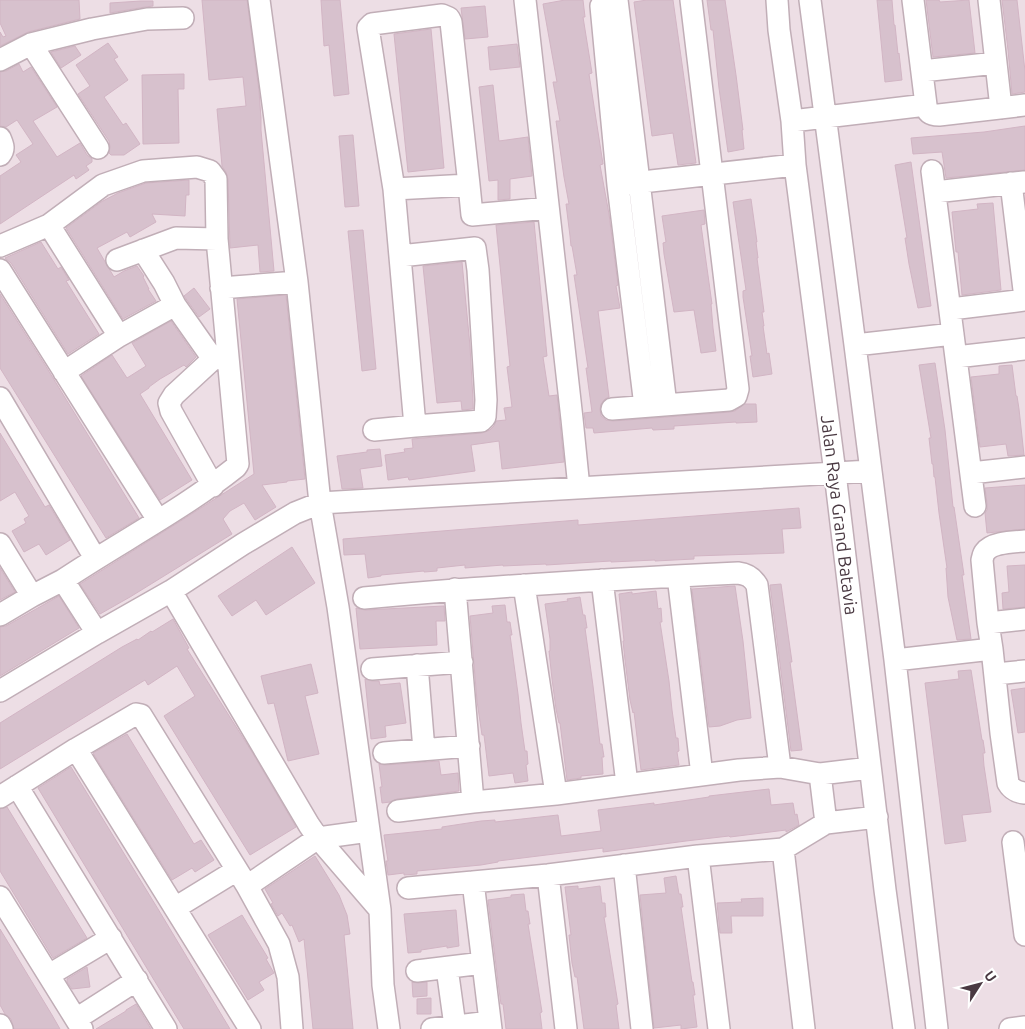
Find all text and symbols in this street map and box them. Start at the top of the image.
street label: Jalan Raya Grand Batavia [818,414,862,616]
north arrow [955,959,1005,1009]
text: U [981,968,1000,985]

